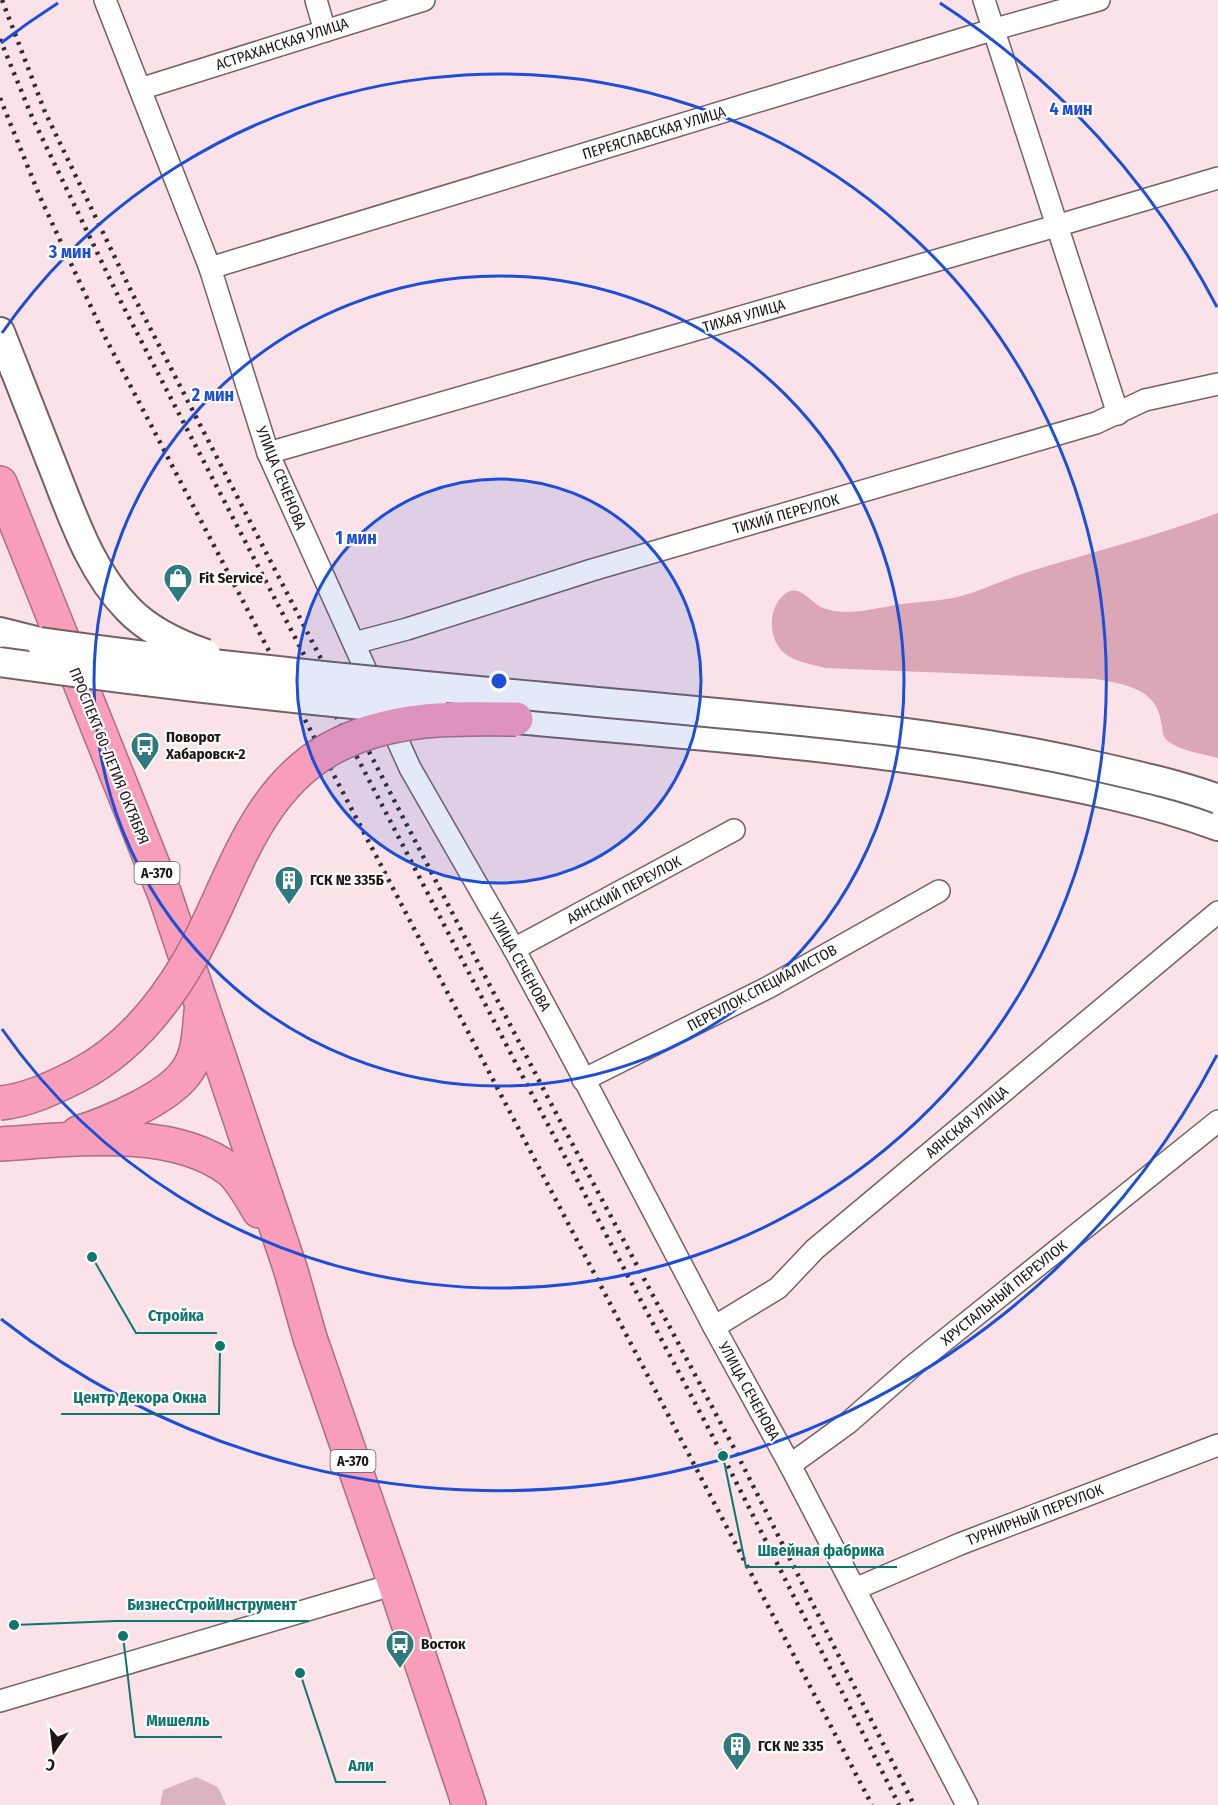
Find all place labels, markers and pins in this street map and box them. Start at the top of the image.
shop icon: Fit Service [162,562,194,604]
place label: Fit Service [199,569,264,587]
centre of rings [489,671,509,691]
place label: Поворот Хабаровск-2 [165,728,246,763]
bus stop icon: Поворот Хабаровск-2 [129,730,161,772]
building icon: ГСК № 335Б [273,864,305,906]
place label: ГСК № 335Б [310,871,384,889]
callout: Стройка [136,1299,217,1333]
callout: Центр Декора Окна [61,1380,219,1414]
callout: Швейная фабрика [746,1533,897,1567]
callout: БизнесСтройИнструмент [116,1587,309,1621]
bus stop icon: Восток [384,1628,416,1670]
place label: Восток [421,1635,466,1653]
callout: Мишелль [135,1703,222,1737]
building icon: ГСК № 335 [721,1730,753,1772]
place label: ГСК № 335 [758,1737,824,1755]
callout: Али [336,1748,386,1782]

